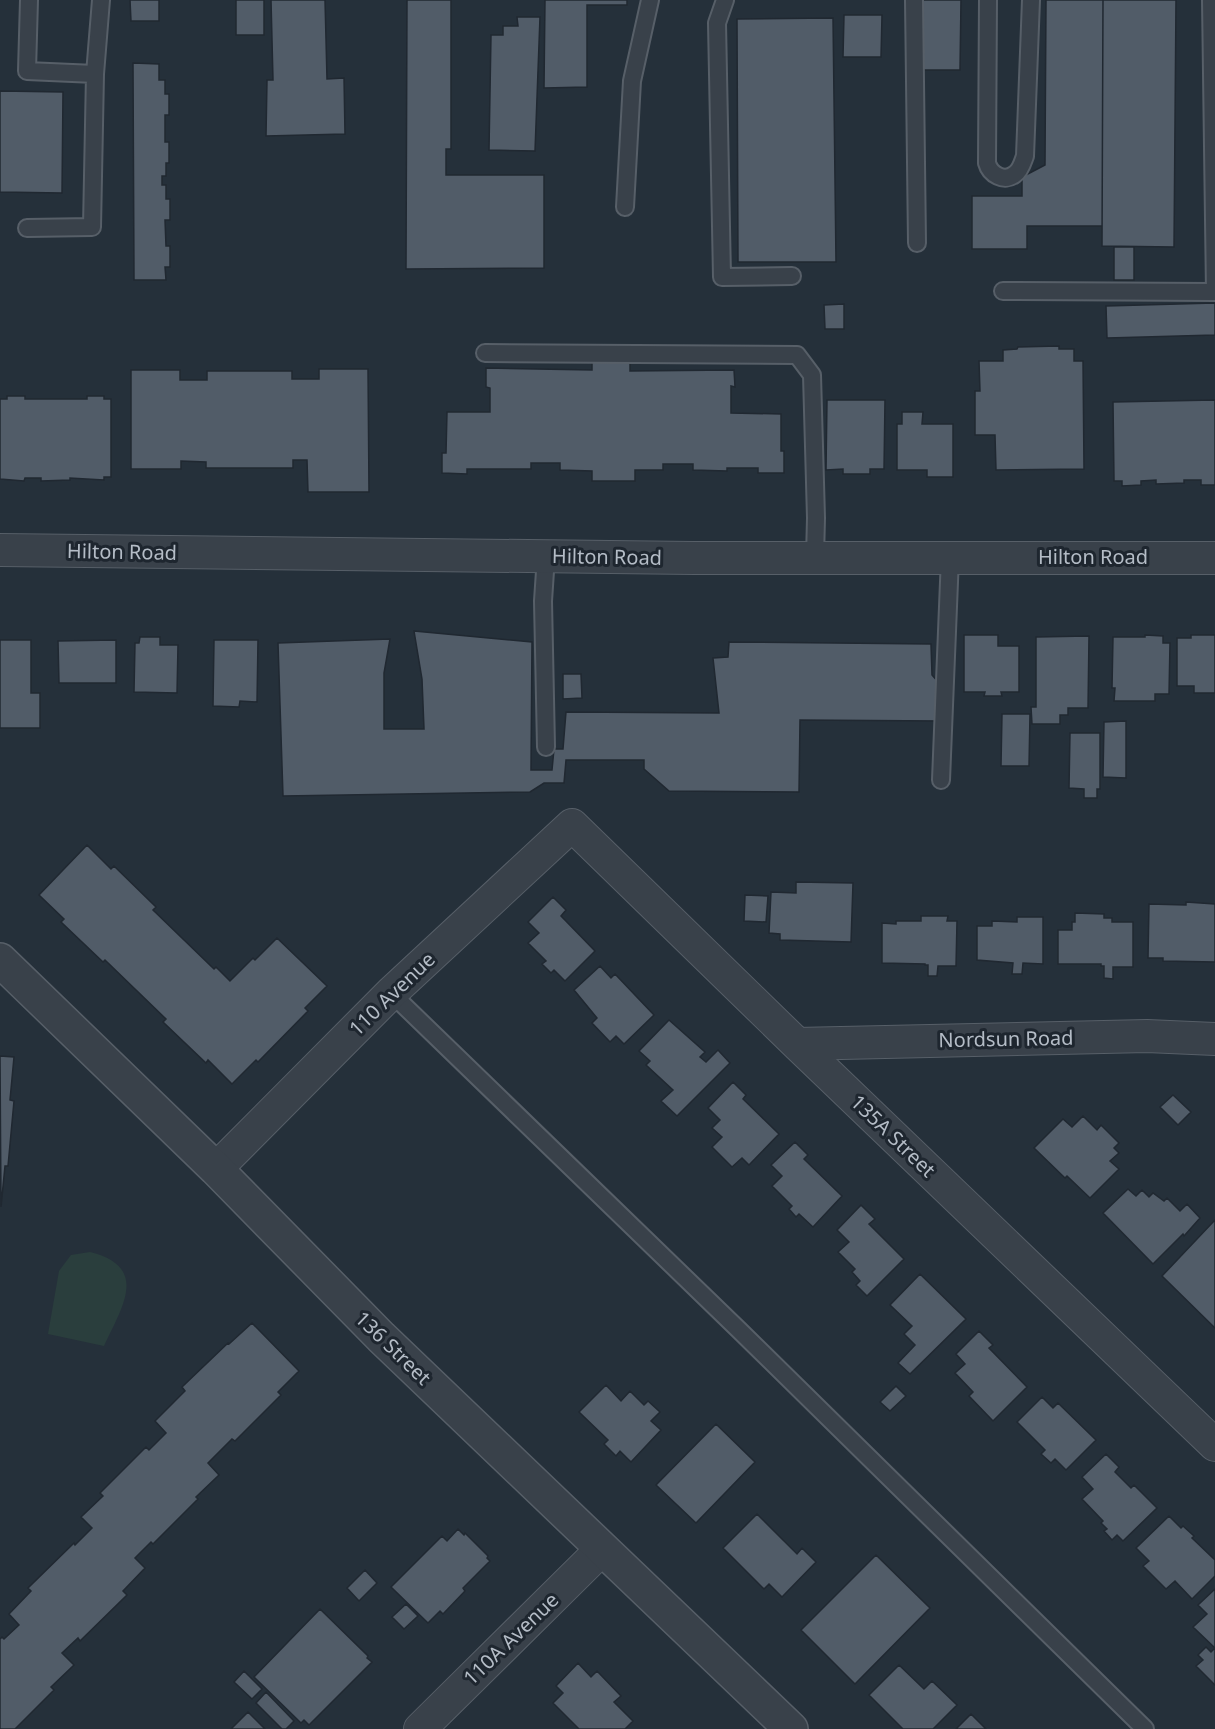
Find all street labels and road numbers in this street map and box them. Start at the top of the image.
street label: Hilton Road [67,537,177,566]
street label: Hilton Road [552,542,662,571]
street label: Hilton Road [1038,543,1148,570]
street label: 110 Avenue [343,946,441,1041]
street label: Nordsun Road [938,1024,1074,1053]
street label: 135A Street [845,1088,942,1183]
street label: 136 Street [350,1305,437,1390]
street label: 110A Avenue [457,1586,564,1691]

